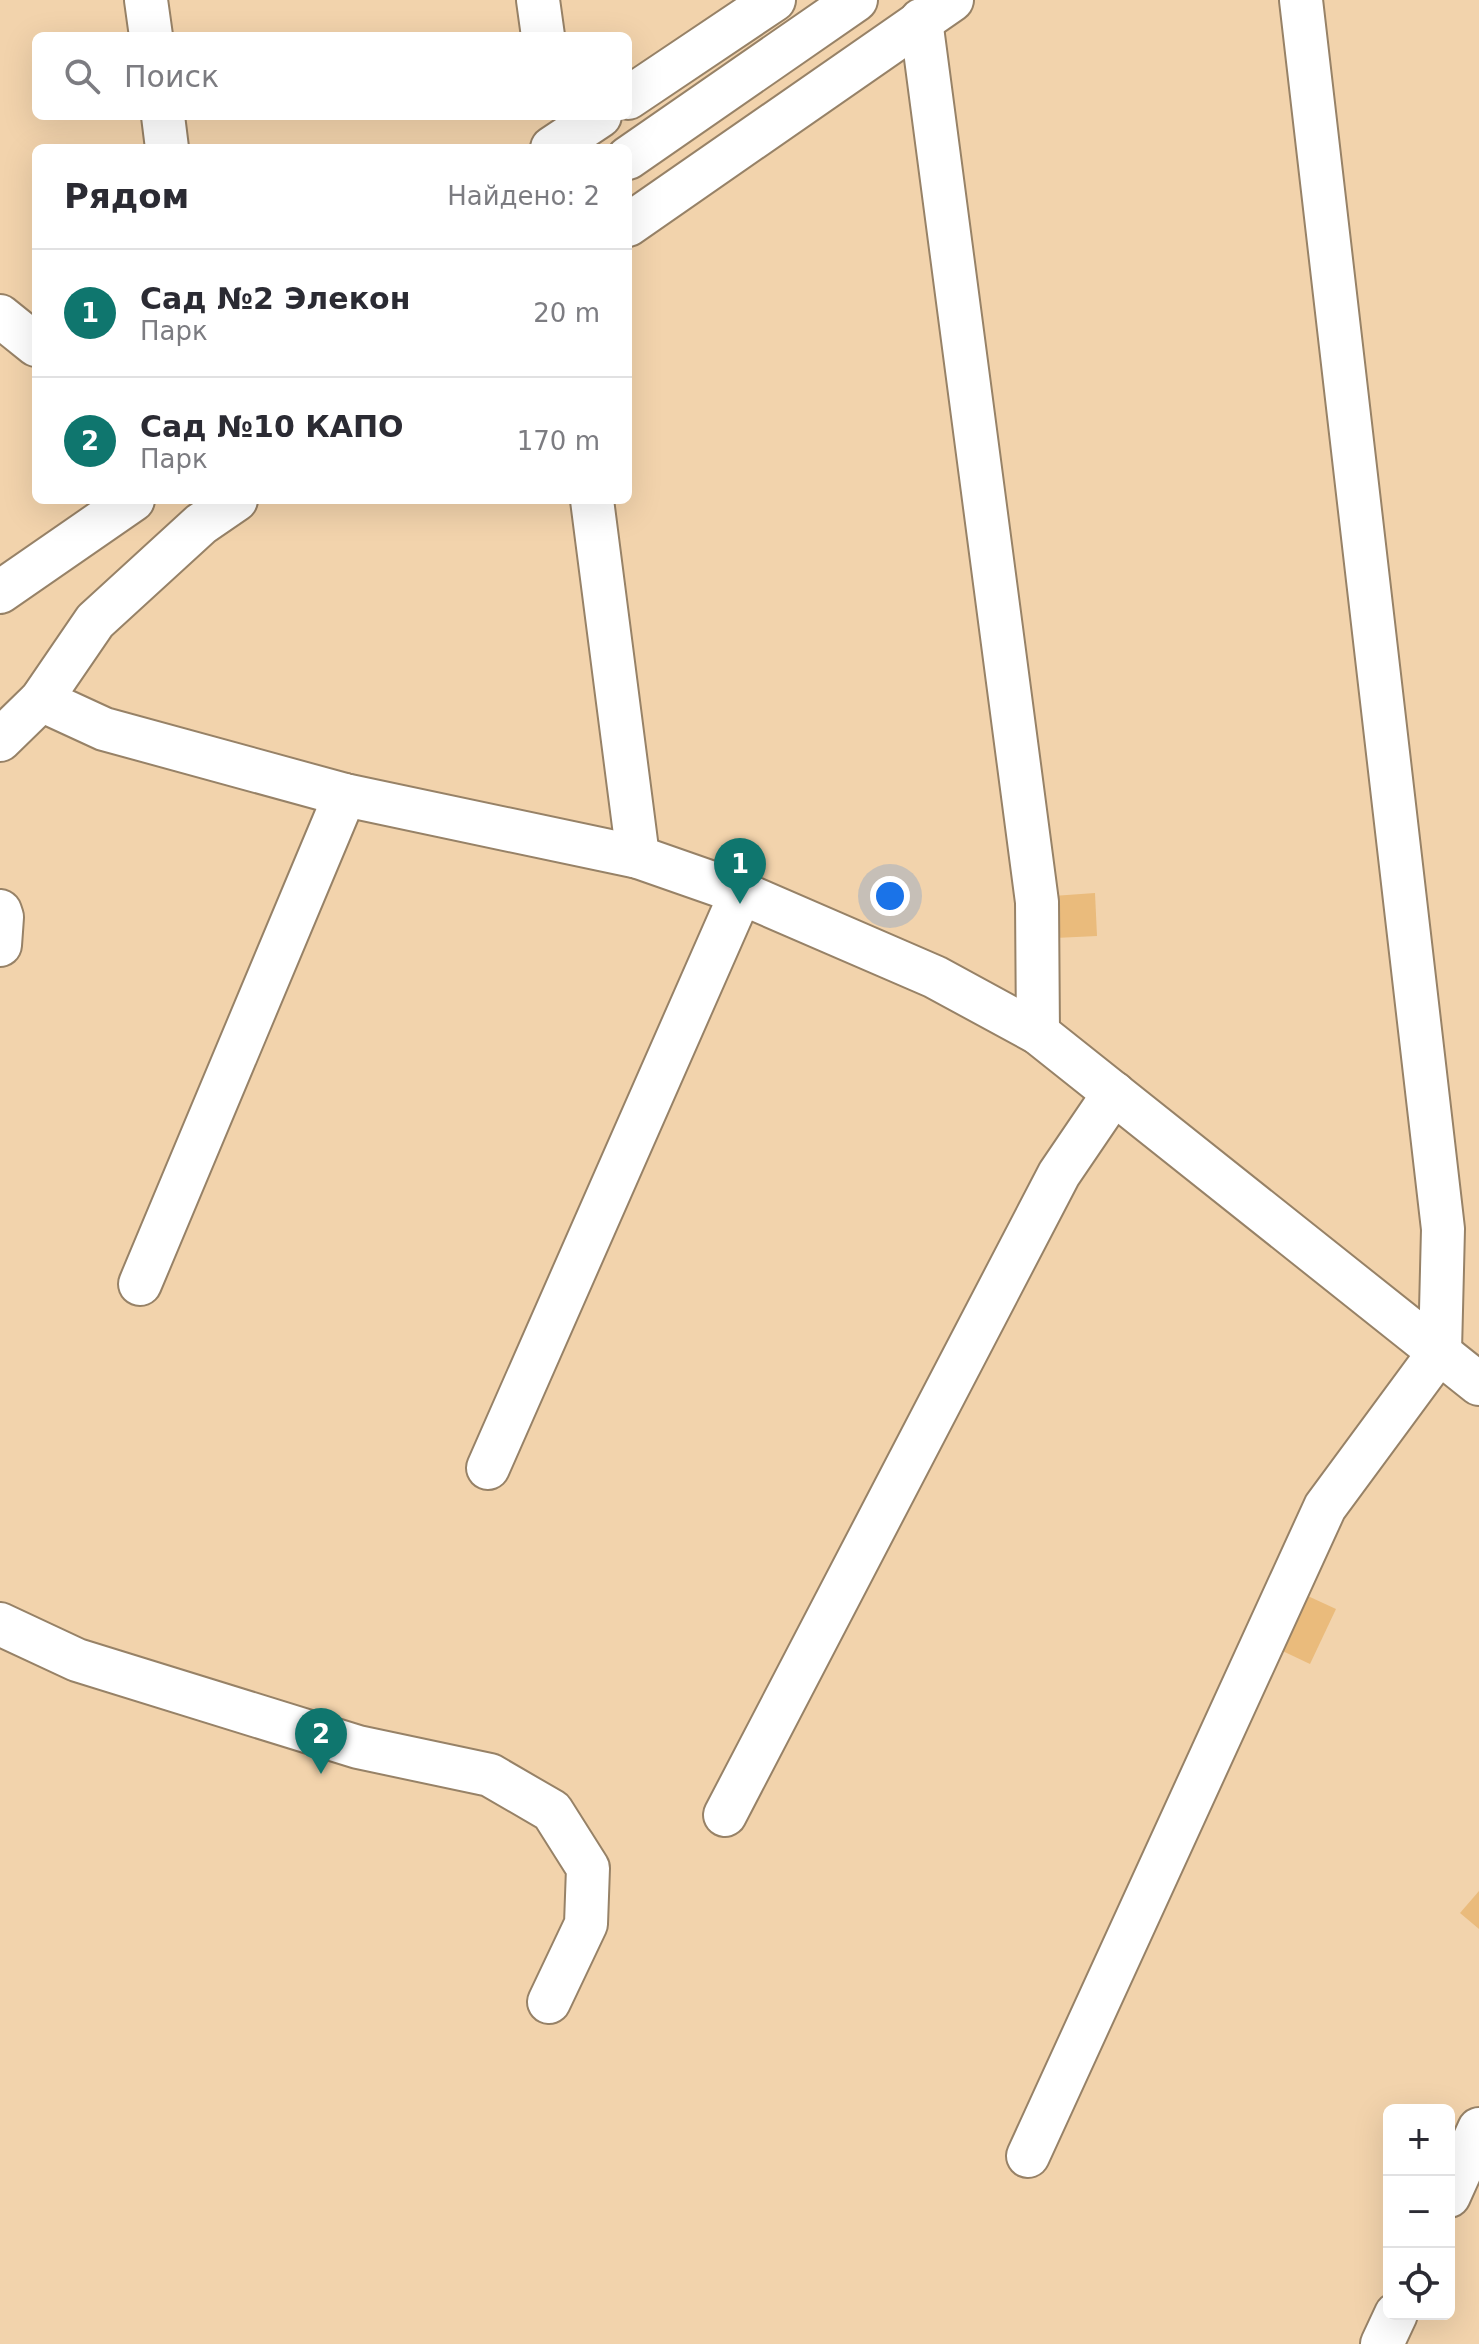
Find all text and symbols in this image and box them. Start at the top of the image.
search box [32,32,632,120]
icon: search [60,54,104,98]
text: Поиск [124,59,219,94]
text: Рядом [64,176,189,216]
text: Найдено: 2 [447,181,600,211]
text: Сад №2 Элекон [140,281,410,316]
text: 1 [81,298,99,328]
text: 20 m [533,298,600,328]
text: Парк [140,316,208,346]
text: Сад №10 КАПО [140,409,404,444]
text: 2 [81,426,99,456]
text: 170 m [517,426,600,456]
text: Парк [140,444,208,474]
pin: 1 [714,838,766,904]
your location [870,876,910,916]
pin: 2 [295,1708,347,1774]
map controls [1383,2104,1455,2320]
button: + [1383,2104,1455,2176]
button: − [1383,2176,1455,2248]
button: locate [1383,2248,1455,2320]

